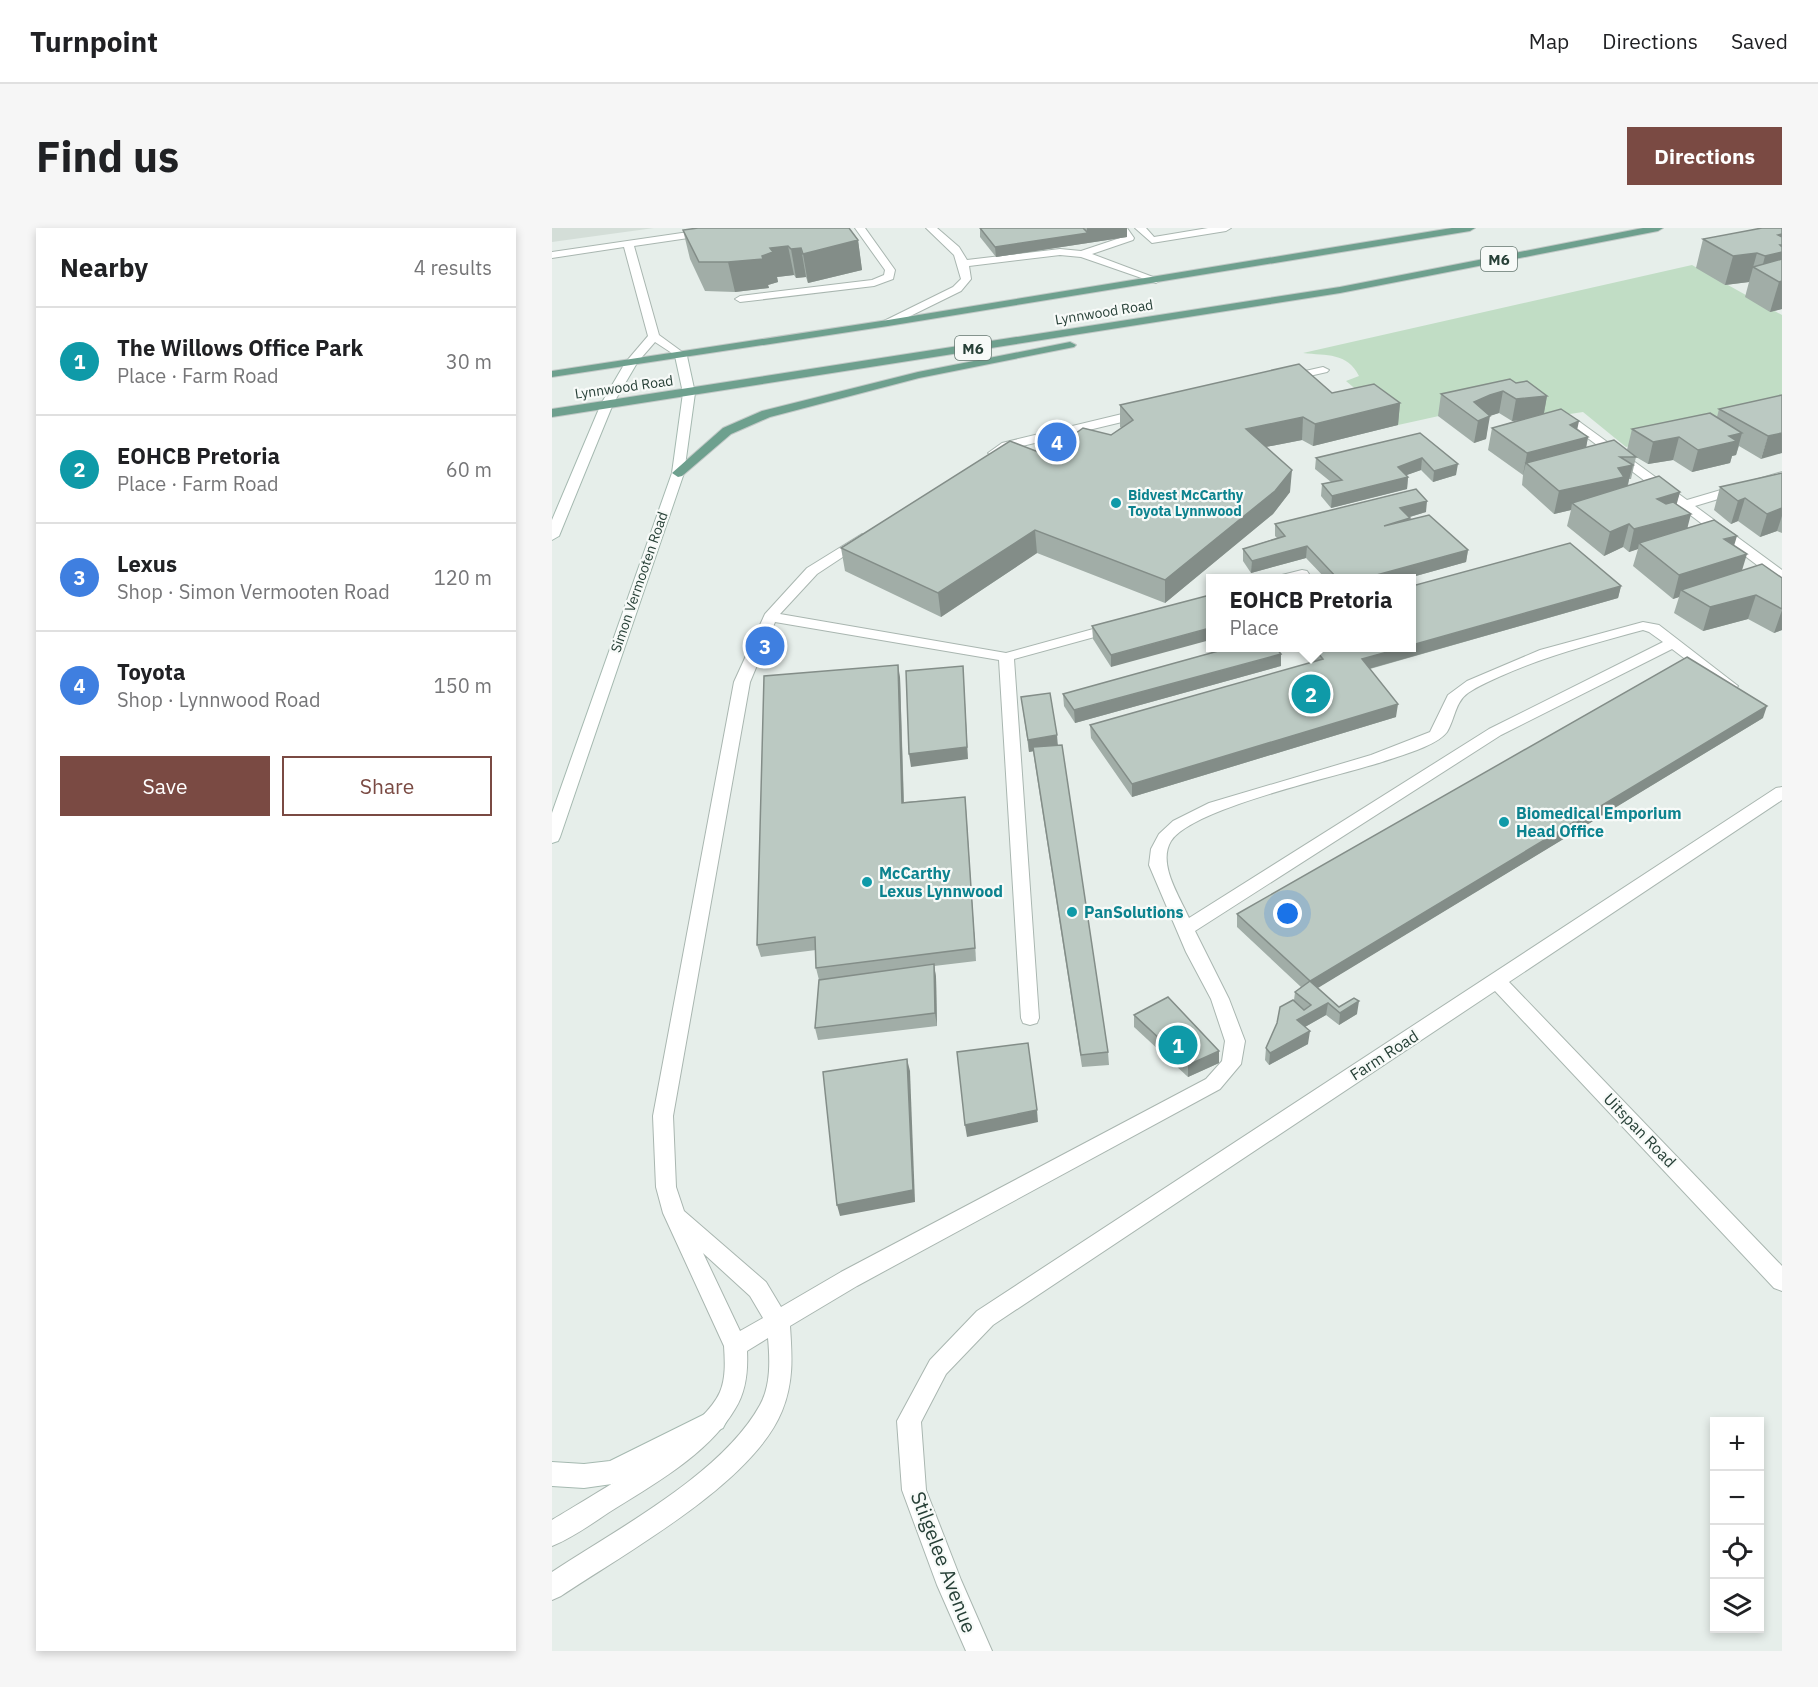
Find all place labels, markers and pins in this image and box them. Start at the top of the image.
pin: 4 [1038,420,1076,464]
place label: Bidvest McCarthy Toyota Lynnwood [1128,486,1244,520]
marker: Bidvest McCarthy Toyota Lynnwood [1109,496,1123,510]
pin: 3 [746,624,784,668]
pin: 2 [1292,672,1330,716]
place label: Biomedical Emporium Head Office [1516,803,1682,841]
marker: Biomedical Emporium Head Office [1497,815,1511,829]
place label: McCarthy Lexus Lynnwood [879,863,1003,901]
marker: McCarthy Lexus Lynnwood [860,875,874,889]
place label: PanSolutions [1084,902,1184,922]
marker: PanSolutions [1065,905,1079,919]
pin: 1 [1158,1022,1198,1068]

